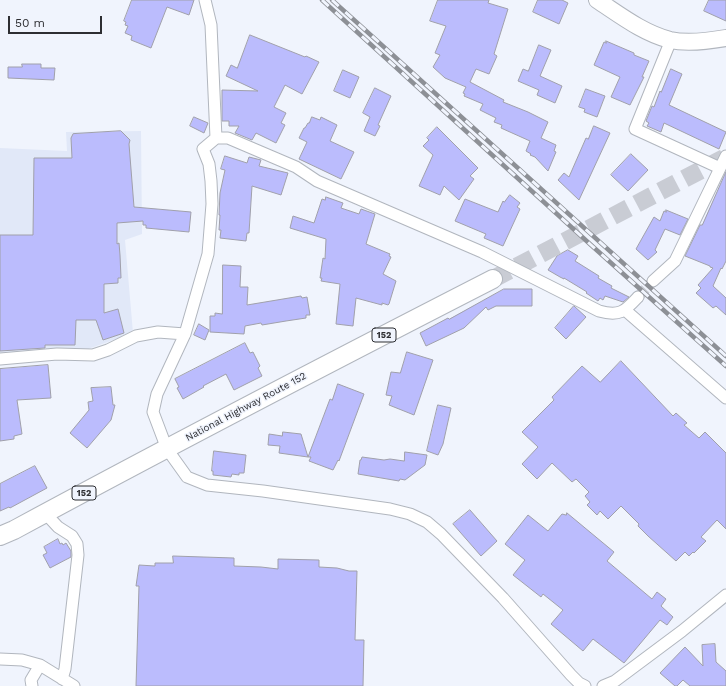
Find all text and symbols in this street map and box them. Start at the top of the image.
scale bar [10,8,104,34]
text: 50 m [15,16,45,30]
road number: 152 [372,328,396,342]
street label: National Highway Route 152 [184,370,308,444]
road number: 152 [72,486,96,500]

